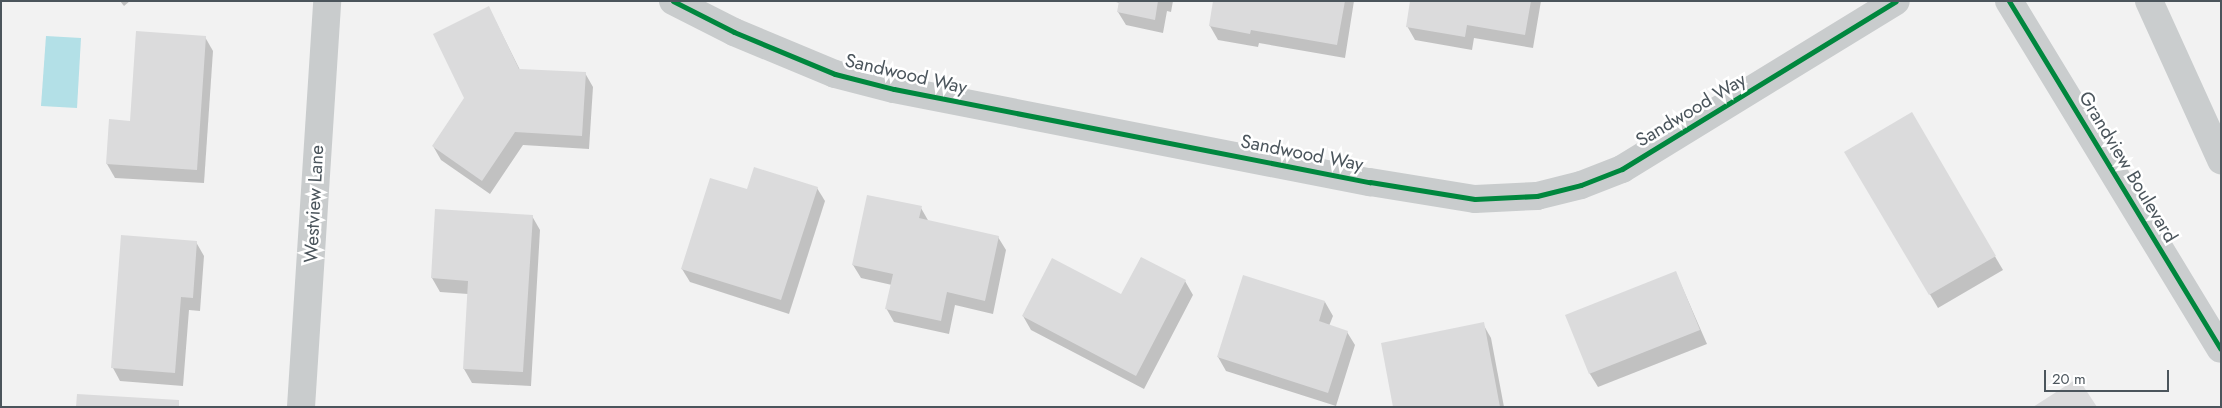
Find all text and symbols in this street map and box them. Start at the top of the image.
street label: Sandwood Way [843,49,969,99]
street label: Sandwood Way [1632,68,1750,152]
street label: Grandview Boulevard [2074,87,2182,247]
street label: Sandwood Way [1239,130,1365,176]
street label: Westview Lane [300,144,328,264]
scale bar [2047,360,2172,392]
text: 20 m [2052,368,2086,390]

